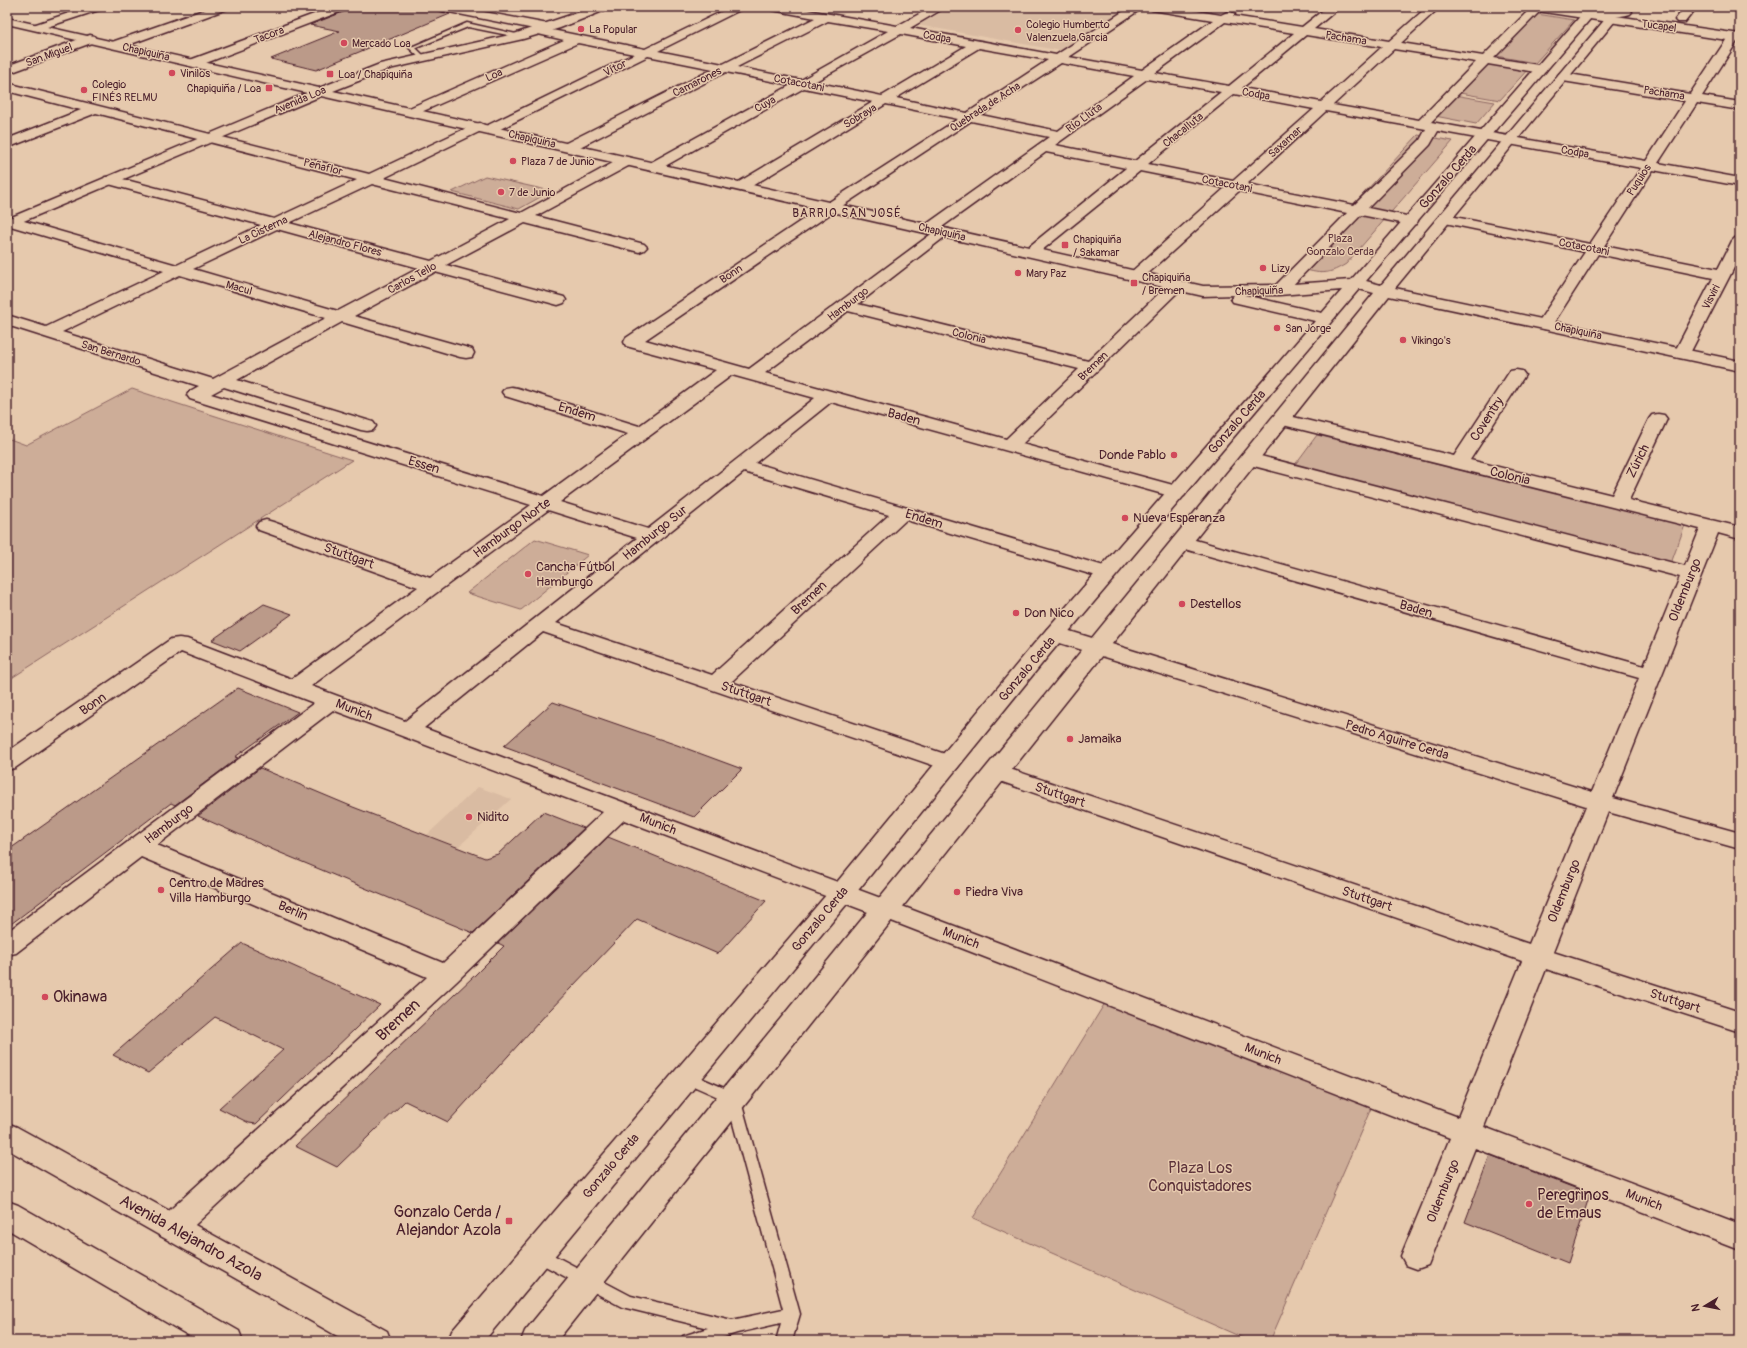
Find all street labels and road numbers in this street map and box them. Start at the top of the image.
street label: Tucapel [1641,17,1677,35]
street label: Tacora [252,23,286,47]
street label: Codpa [922,28,952,46]
street label: Pachama [1324,28,1368,48]
street label: Chapiquiña [121,40,171,64]
street label: San Miguel [24,41,74,69]
street label: Vítor [601,57,629,79]
street label: Camarones [671,64,724,100]
street label: Loa [483,66,505,84]
street label: Cotacotani [773,72,825,94]
street label: Quebrada de Acha [947,79,1023,135]
street label: Avenida Loa [272,83,328,117]
street label: Pachama [1642,83,1686,103]
street label: Codpa [1241,85,1271,103]
street label: Cuya [752,93,778,115]
street label: Río Lluta [1063,100,1105,136]
street label: Sobraya [841,101,879,131]
street label: Chacalluta [1160,110,1206,150]
street label: Saxamar [1265,123,1305,161]
street label: Chapiquiña [507,127,557,151]
street label: Gonzalo Cerda [1416,142,1480,212]
street label: Codpa [1560,143,1590,161]
street label: Peñaflor [302,156,344,178]
street label: Puquios [1624,162,1654,198]
street label: Cotacotani [1201,173,1253,195]
street label: La Cisterna [236,213,290,247]
street label: Chapiquiña [917,220,967,244]
street label: Alejandro Flores [307,227,383,259]
street label: Cotacotani [1558,236,1610,258]
street label: Carlos Tello [385,259,439,297]
street label: Bonn [717,262,745,286]
street label: Macul [224,278,254,298]
street label: Visviri [1699,282,1723,312]
street label: Hamburgo [825,284,871,324]
street label: Chapiquiña [1235,284,1283,298]
street label: Chapiquiña [1553,320,1603,342]
street label: Colonia [951,326,987,346]
street label: San Bernardo [80,338,142,368]
street label: Bremen [1075,349,1111,383]
street label: Gonzalo Cerda [1205,387,1269,457]
street label: Coventry [1467,393,1507,444]
street label: Endem [556,399,598,425]
street label: Baden [886,405,922,429]
street label: Zúrich [1623,442,1653,480]
street label: Essen [406,453,442,477]
street label: Colonia [1488,463,1532,489]
street label: Hamburgo Norte [470,494,554,561]
street label: Hamburgo Sur [619,502,691,564]
street label: Endem [903,506,945,532]
street label: Stuttgart [322,540,377,573]
street label: Oldemburgo [1665,556,1705,624]
street label: Bremen [788,577,830,619]
street label: Baden [1398,597,1434,621]
street label: Gonzalo Cerda [995,633,1059,705]
street label: Stuttgart [719,678,774,710]
street label: Bonn [77,689,109,719]
street label: Munich [333,696,375,724]
street label: Pedro Aguirre Cerda [1343,717,1451,763]
street label: Stuttgart [1033,779,1088,811]
street label: Hamburgo [141,800,197,848]
street label: Munich [637,810,679,838]
street label: Oldemburgo [1544,857,1584,925]
street label: Gonzalo Cerda [788,883,852,955]
street label: Stuttgart [1340,883,1395,915]
street label: Berlin [276,898,310,924]
street label: Munich [940,924,982,952]
street label: Stuttgart [1648,985,1703,1017]
street label: Bremen [372,995,424,1045]
street label: Munich [1242,1040,1284,1068]
street label: Gonzalo Cerda [579,1130,643,1202]
street label: Oldemburgo [1423,1157,1463,1225]
street label: Munich [1623,1186,1665,1214]
street label: Avenida Alejandro Azola [116,1190,266,1286]

